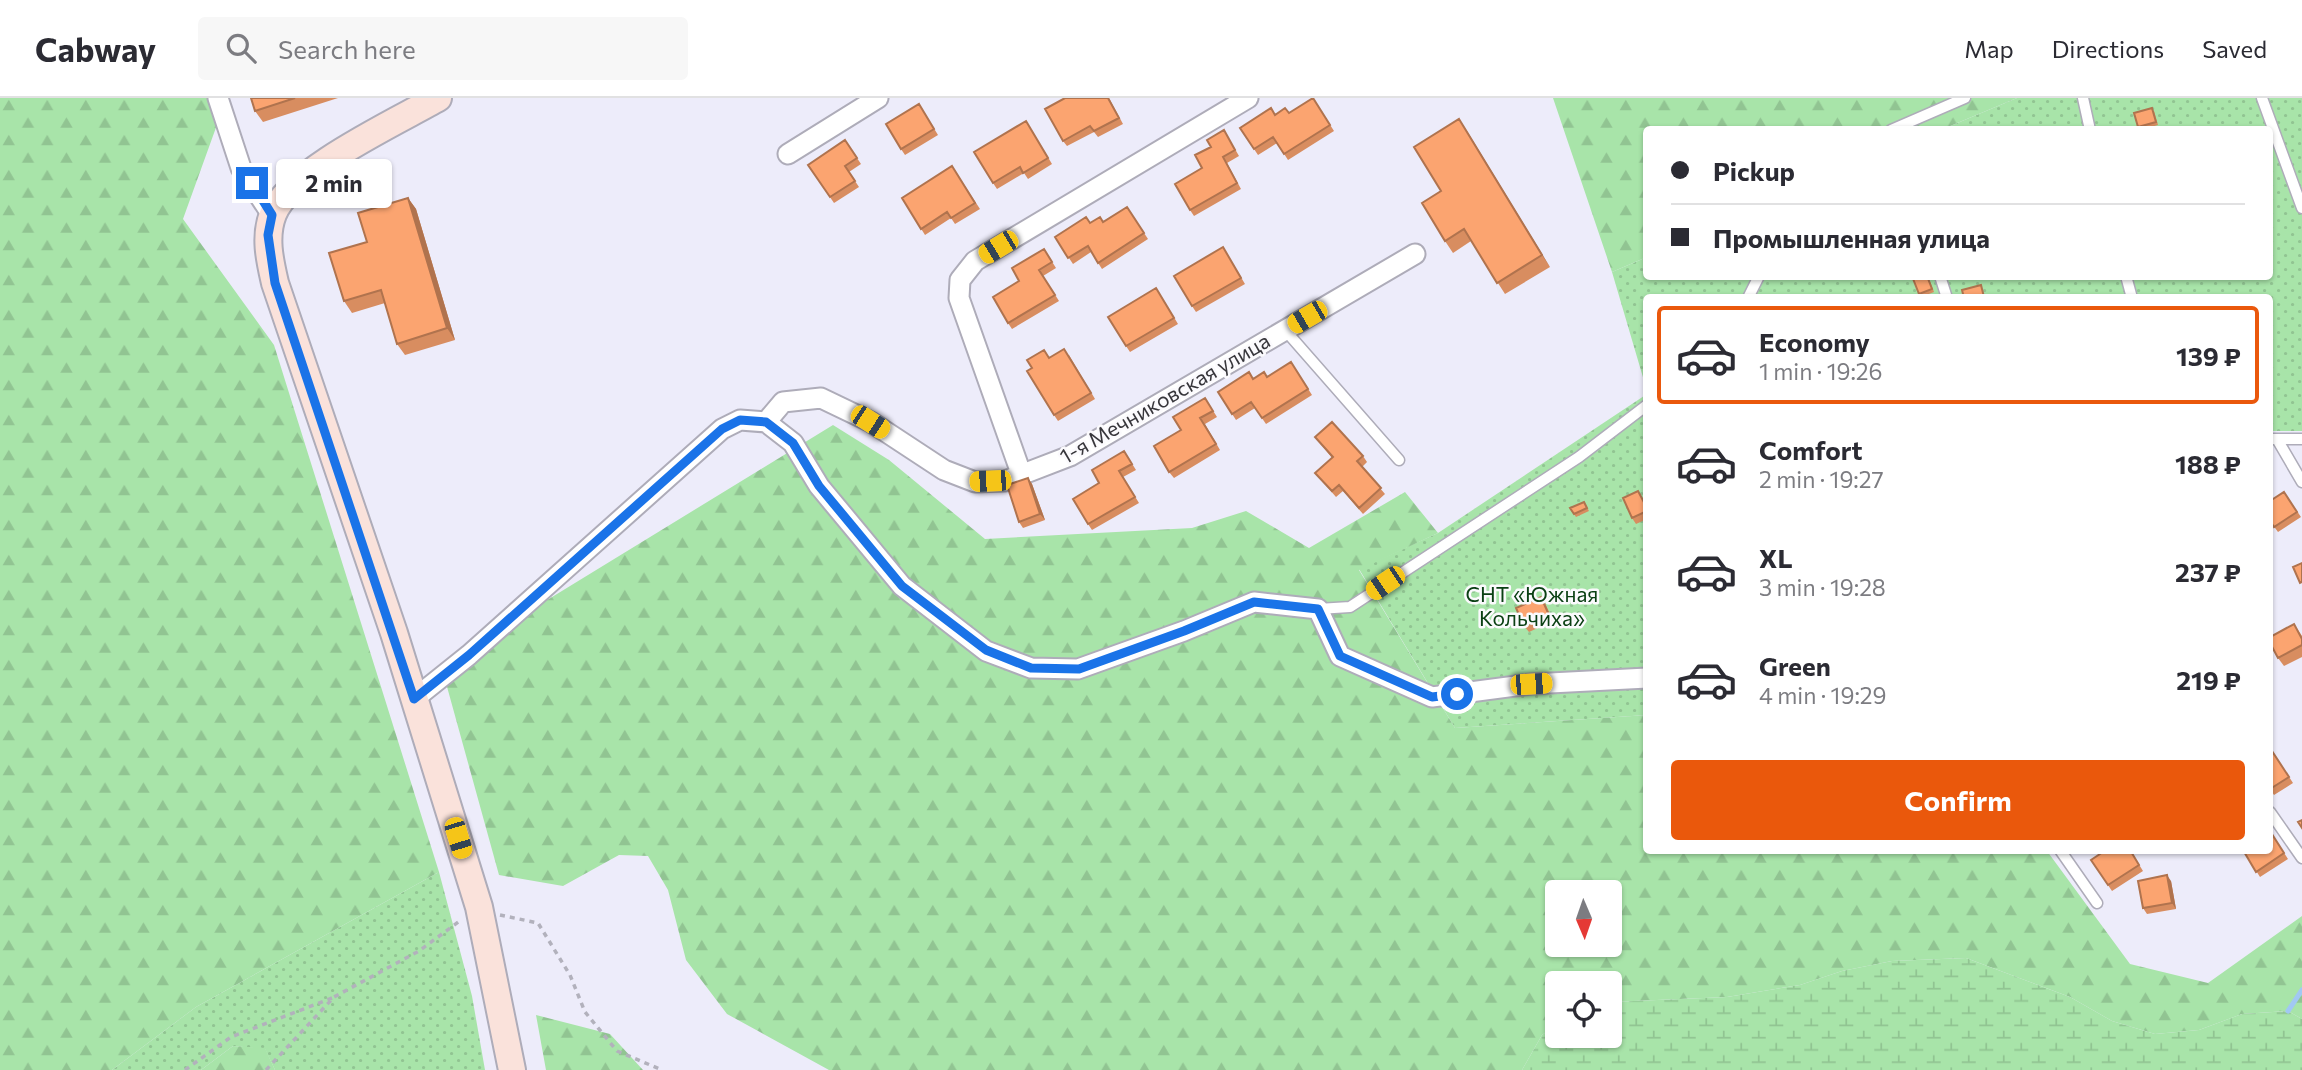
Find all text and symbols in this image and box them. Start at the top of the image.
search box [198,17,688,80]
text: Cabway [35,28,156,69]
icon: search [222,29,260,67]
text: Search here [278,33,416,64]
text: Map [1964,34,2014,63]
text: Directions [2052,34,2164,63]
text: Saved [2202,34,2267,63]
text: Pickup [1713,155,1795,186]
callout: 2 min [276,158,392,208]
route end [236,167,268,199]
text: 2 min [305,169,363,197]
text: Промышленная улица [1713,222,1990,253]
car [975,227,1022,267]
car [1284,297,1331,337]
icon: car [1675,324,1738,387]
text: Economy [1759,326,1870,357]
street label: 1-я Мечниковская улица [1055,327,1274,468]
text: 139 ₽ [2176,340,2241,371]
text: 1 min · 19:26 [1759,357,1883,385]
car [847,402,894,442]
icon: car [1675,432,1738,495]
text: Comfort [1759,434,1862,465]
text: 188 ₽ [2175,448,2241,479]
text: 2 min · 19:27 [1759,465,1884,493]
car [969,470,1012,492]
icon: car [1675,540,1738,603]
text: XL [1759,542,1793,573]
text: 237 ₽ [2175,556,2241,587]
car [1362,563,1409,603]
text: 3 min · 19:28 [1759,573,1886,601]
park label: СНТ «Южная Кольчиха» [1466,581,1598,630]
icon: car [1675,648,1738,711]
text: Green [1759,650,1831,681]
text: 219 ₽ [2176,664,2241,695]
car [1510,672,1553,696]
route start [1441,678,1473,710]
text: 4 min · 19:29 [1759,681,1886,709]
button: Confirm [1671,760,2245,840]
car [442,815,475,861]
north arrow [1545,880,1622,957]
map controls [1545,880,1622,1048]
button: locate [1545,971,1622,1048]

